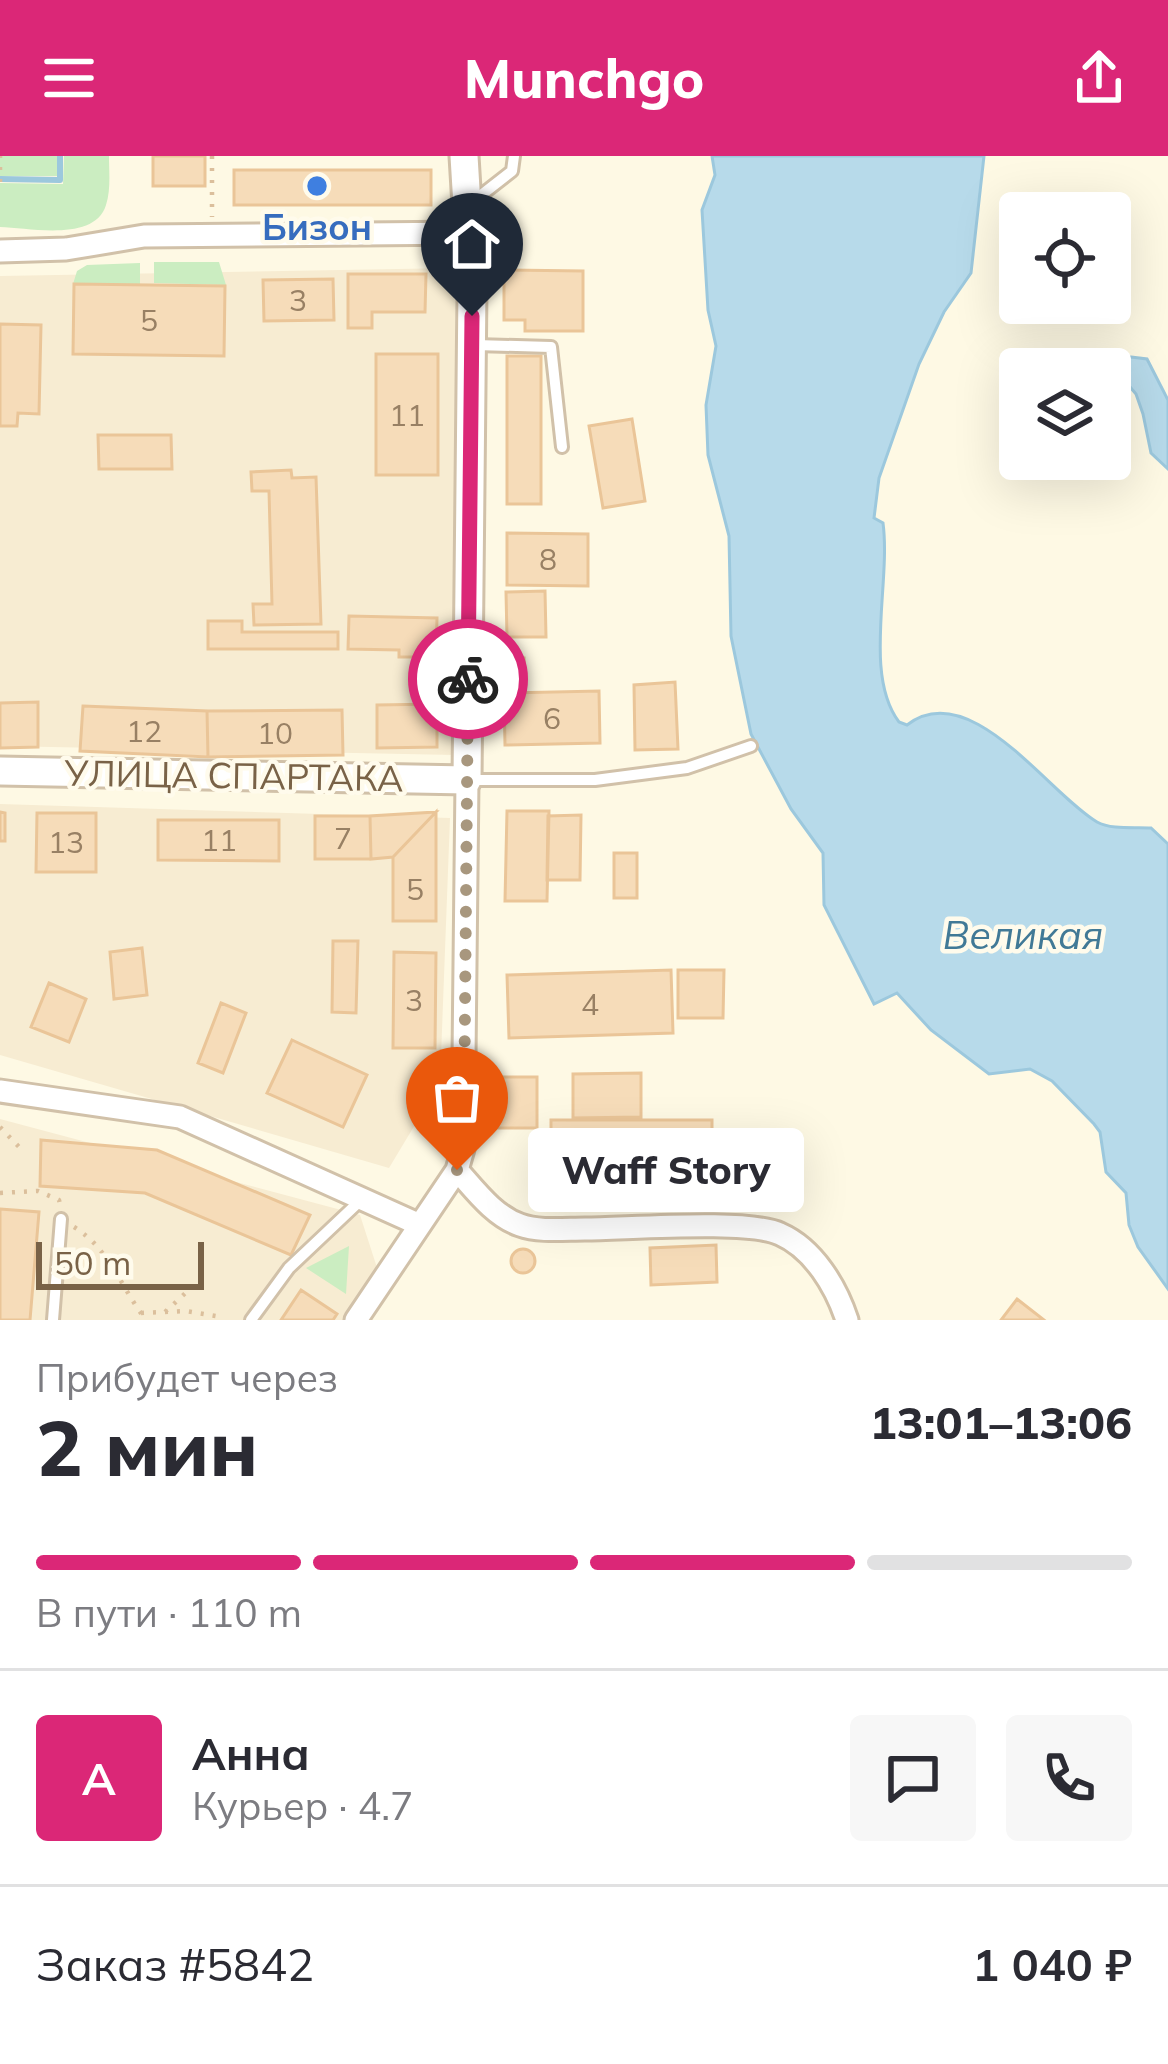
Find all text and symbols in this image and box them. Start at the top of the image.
text: Munchgo [464,44,704,112]
icon: menu [36,45,102,111]
icon: share [1066,45,1132,111]
marker: Бизон [304,173,330,199]
map controls [999,192,1131,480]
button: locate [999,192,1131,324]
pin [421,193,523,316]
place label: Бизон [262,204,372,249]
icon: home [439,211,505,277]
house number: 3 [289,281,307,319]
house number: 5 [140,301,158,339]
button: layers [999,348,1131,480]
house number: 11 [389,396,425,434]
house number: 8 [539,540,557,578]
courier [408,619,528,739]
icon: bike [435,646,501,712]
house number: 6 [543,699,561,737]
house number: 12 [126,712,162,750]
house number: 10 [257,714,293,752]
street label: УЛИЦА СПАРТАКА [63,750,404,800]
house number: 7 [334,819,352,857]
house number: 11 [201,821,237,859]
house number: 13 [48,823,84,861]
house number: 5 [406,870,424,908]
water label: Великая [943,910,1103,959]
house number: 3 [405,981,423,1019]
house number: 4 [581,985,599,1023]
pin [406,1047,508,1170]
icon: bag [424,1065,490,1131]
callout: Waff Story [529,1128,805,1212]
text: Waff Story [561,1145,771,1194]
scale bar [36,1236,204,1289]
text: 50 m [54,1242,131,1283]
text: Прибудет через [36,1353,338,1402]
text: 13:01–13:06 [870,1394,1132,1450]
text: 2 мин [36,1398,258,1496]
text: В пути · 110 m [36,1588,302,1637]
button: chat [850,1715,976,1841]
button: phone [1006,1715,1132,1841]
text: Анна [192,1725,310,1781]
text: А [82,1750,116,1806]
text: Курьер · 4.7 [192,1781,413,1830]
text: Заказ #5842 [36,1936,314,1992]
text: 1 040 ₽ [972,1936,1132,1992]

